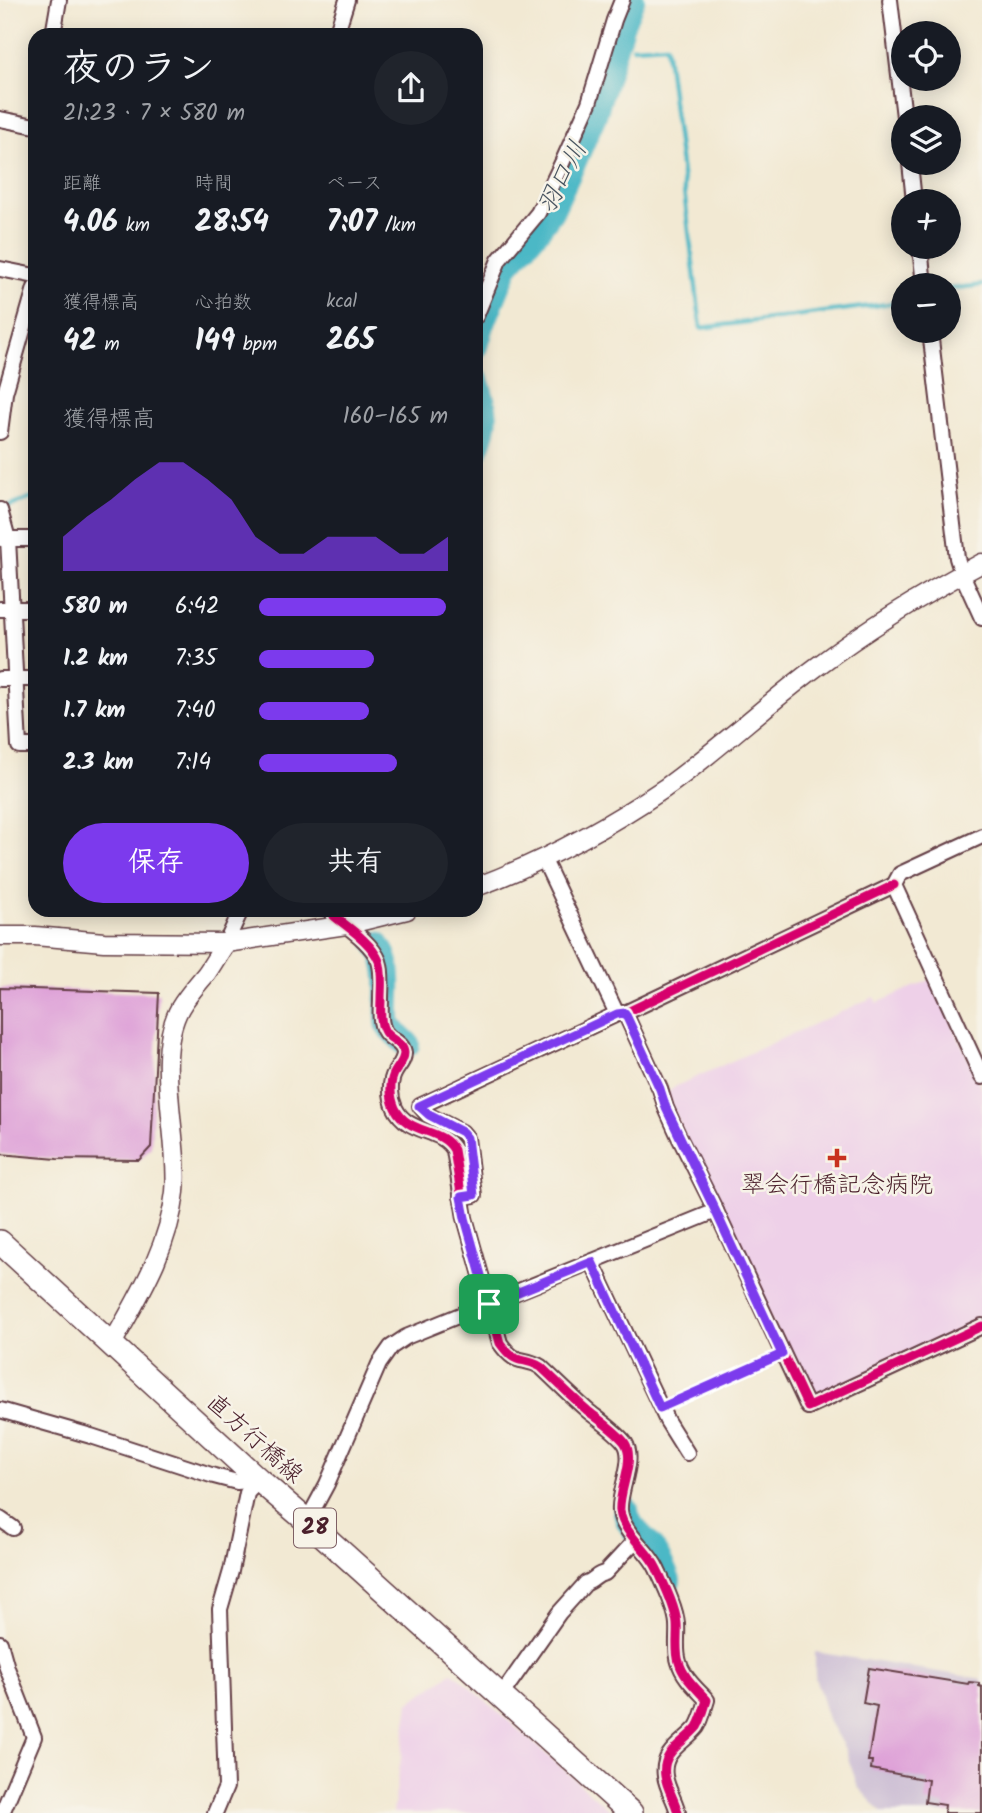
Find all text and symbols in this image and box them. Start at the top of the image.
map controls [891,21,961,343]
button: locate [891,21,961,91]
text: 夜のラン [63,40,215,100]
button: share [374,51,448,125]
text: 21:23 · 7 × 580 m [63,96,245,132]
button: layers [891,105,961,175]
water label: 羽口川 [527,134,599,222]
text: 距離 [63,169,101,199]
text: 時間 [195,169,233,199]
text: ペース [326,169,382,199]
button: + [891,189,961,259]
text: 4.06 [63,199,118,247]
text: 28:54 [195,199,269,247]
text: 7:07 [326,199,377,247]
text: km [118,211,150,241]
text: /km [377,211,416,241]
button: − [891,273,961,343]
text: kcal [326,287,357,317]
text: 獲得標高 [63,288,139,318]
text: 心拍数 [195,288,252,318]
text: 265 [326,317,375,365]
text: 42 [63,318,97,366]
text: 149 [195,318,235,366]
text: m [97,330,120,360]
text: bpm [235,330,277,360]
text: 160–165 m [343,399,448,435]
text: 獲得標高 [63,402,155,438]
text: 580 m [63,589,128,625]
text: 6:42 [175,589,219,625]
text: 1.2 km [63,641,128,677]
text: 7:35 [175,641,217,677]
text: 1.7 km [63,693,125,729]
text: 7:40 [175,693,215,729]
text: 2.3 km [63,745,133,781]
text: 7:14 [175,745,211,781]
button: 保存 [63,823,249,903]
button: 共有 [263,823,448,903]
marker: 翠会行橋記念病院 [827,1148,847,1168]
place label: 翠会行橋記念病院 [741,1166,933,1205]
pin [459,1274,519,1334]
icon: arrive [470,1285,508,1323]
street label: 直方行橋線 [196,1384,312,1494]
road number: 28 [294,1508,336,1548]

